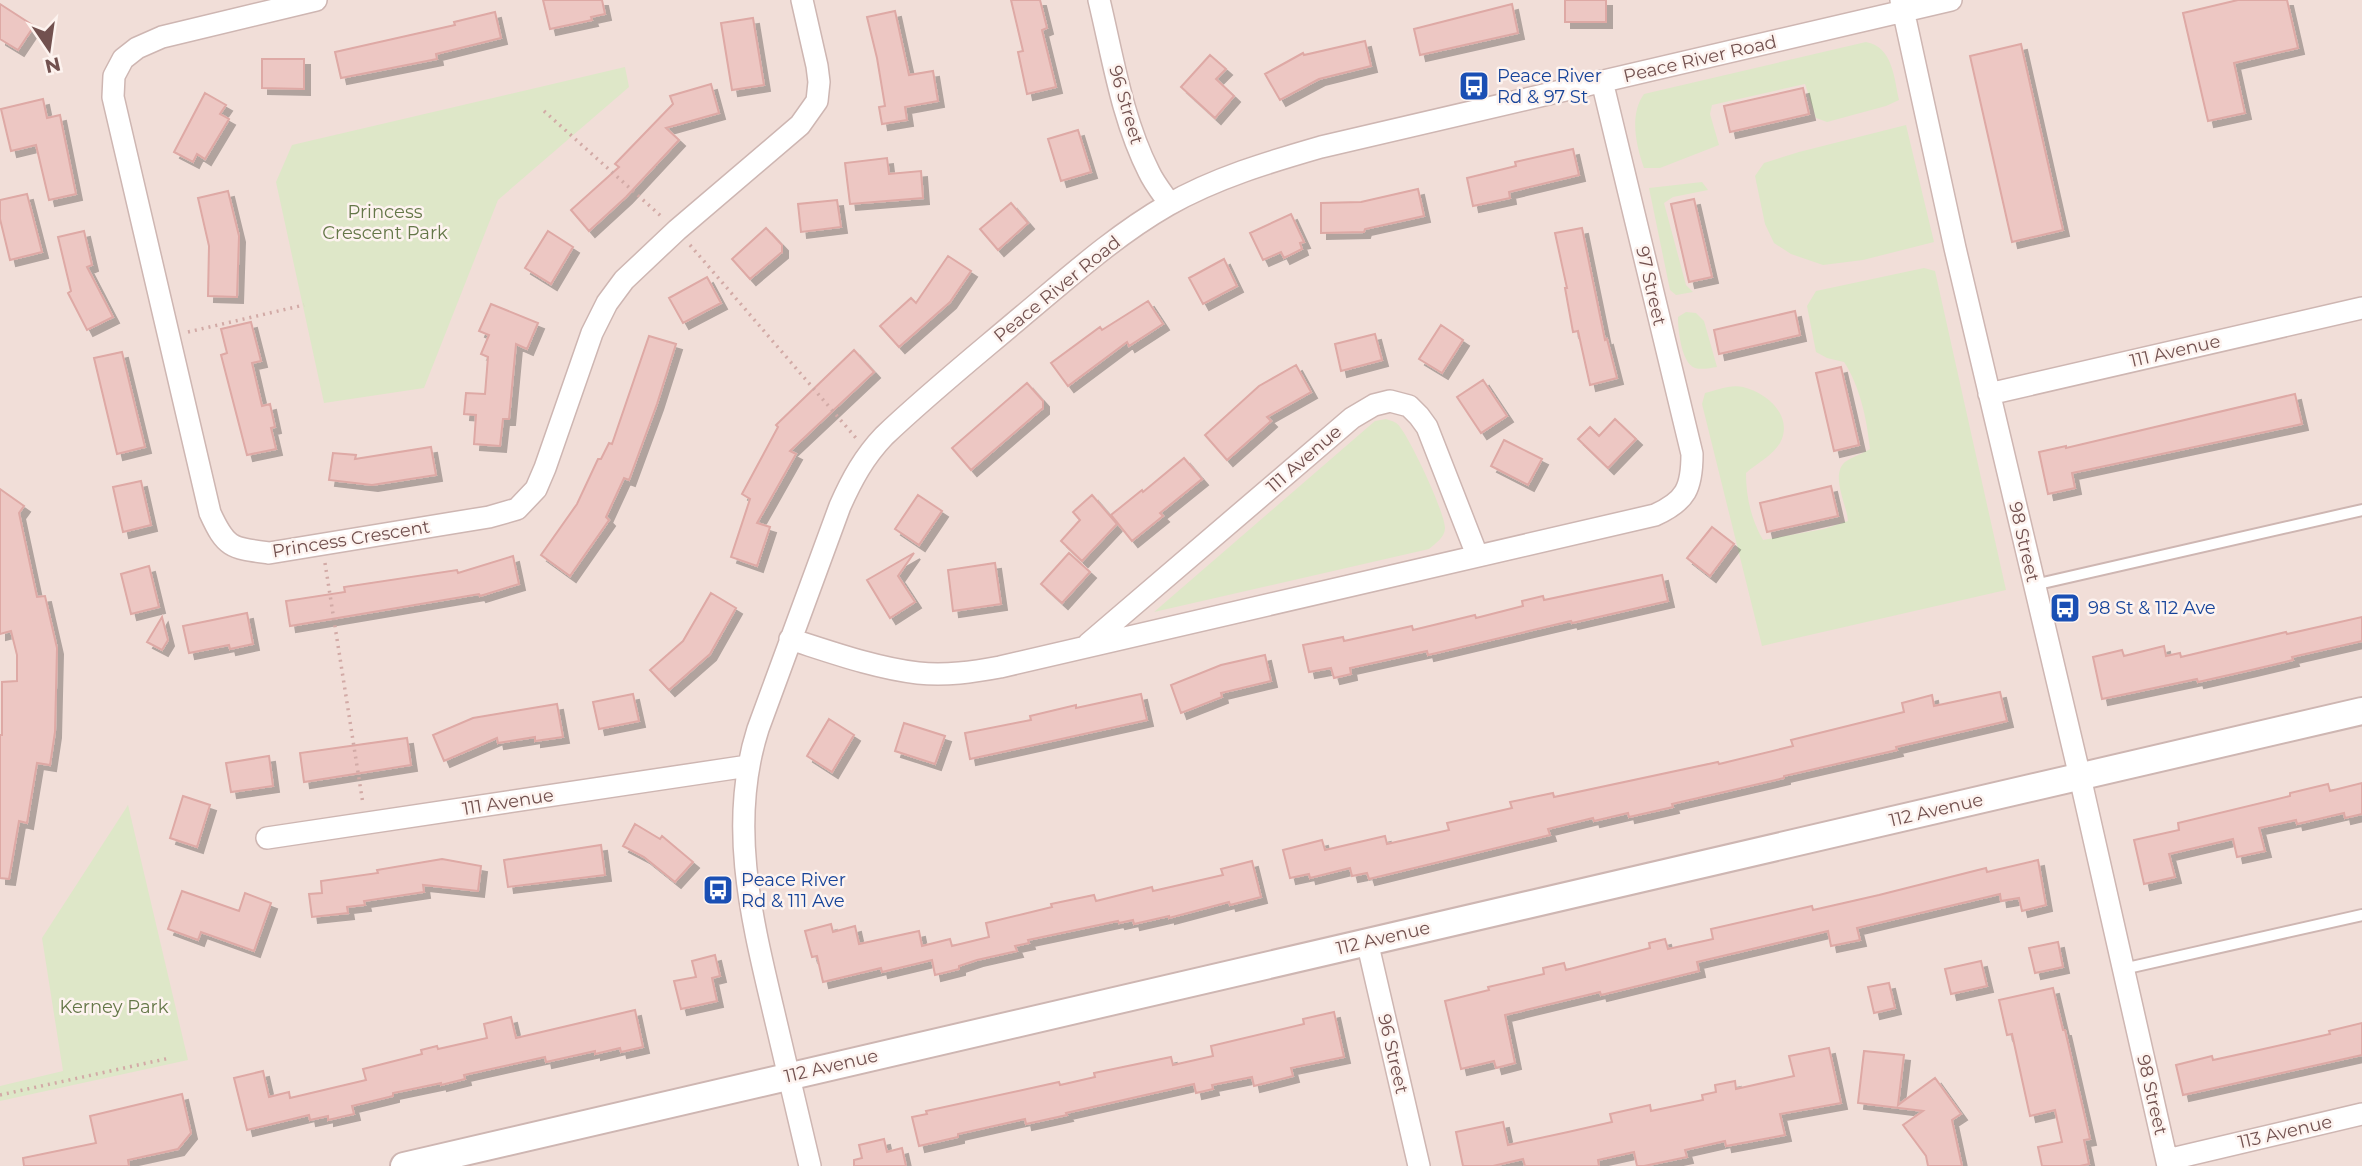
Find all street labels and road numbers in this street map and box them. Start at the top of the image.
street label: Peace River Road [1621,31,1779,87]
street label: 96 Street [1104,63,1148,147]
street label: Peace River Road [989,231,1125,347]
street label: 97 Street [1631,244,1671,328]
street label: 111 Avenue [2128,330,2222,372]
street label: 111 Avenue [1262,420,1346,498]
street label: 98 Street [2004,500,2044,584]
street label: Princess Crescent [271,516,431,562]
street label: 111 Avenue [461,784,555,820]
street label: 112 Avenue [1887,788,1985,832]
street label: 112 Avenue [1334,916,1432,960]
street label: 96 Street [1373,1012,1413,1096]
street label: 112 Avenue [782,1044,880,1088]
street label: 98 Street [2132,1053,2172,1137]
street label: 113 Avenue [2236,1110,2334,1153]

